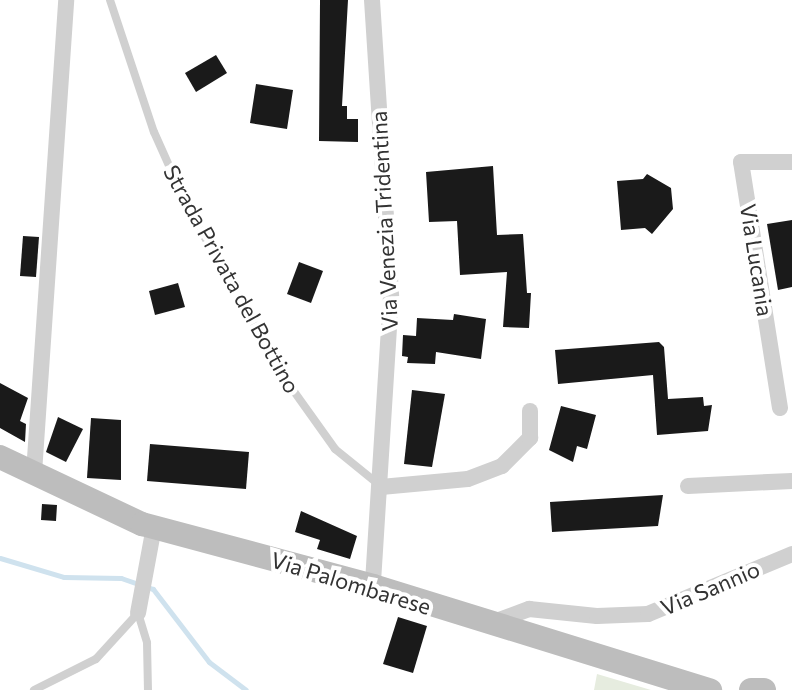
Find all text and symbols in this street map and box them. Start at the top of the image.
street label: Via Venezia Tridentina [365,110,403,332]
street label: Strada Privata del Bottino [158,160,306,398]
street label: Via Lucania [735,202,779,318]
street label: Via Palombarese [268,546,434,620]
street label: Via Sannio [657,555,763,621]

